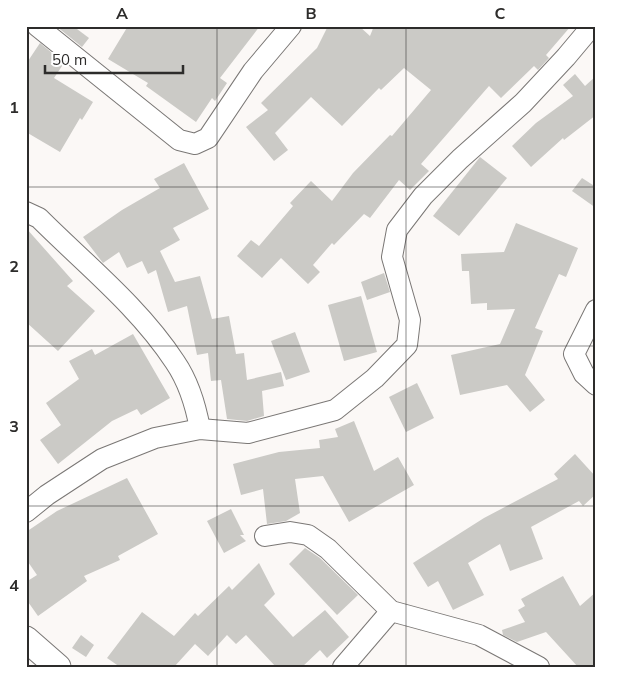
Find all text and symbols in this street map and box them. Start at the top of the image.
text: A [116,3,128,23]
text: B [305,3,317,23]
text: C [495,3,506,23]
scale bar [45,42,182,74]
text: 50 m [52,50,87,69]
text: 1 [9,97,19,117]
text: 2 [9,256,19,276]
text: 3 [9,416,19,436]
text: 4 [9,575,19,595]

